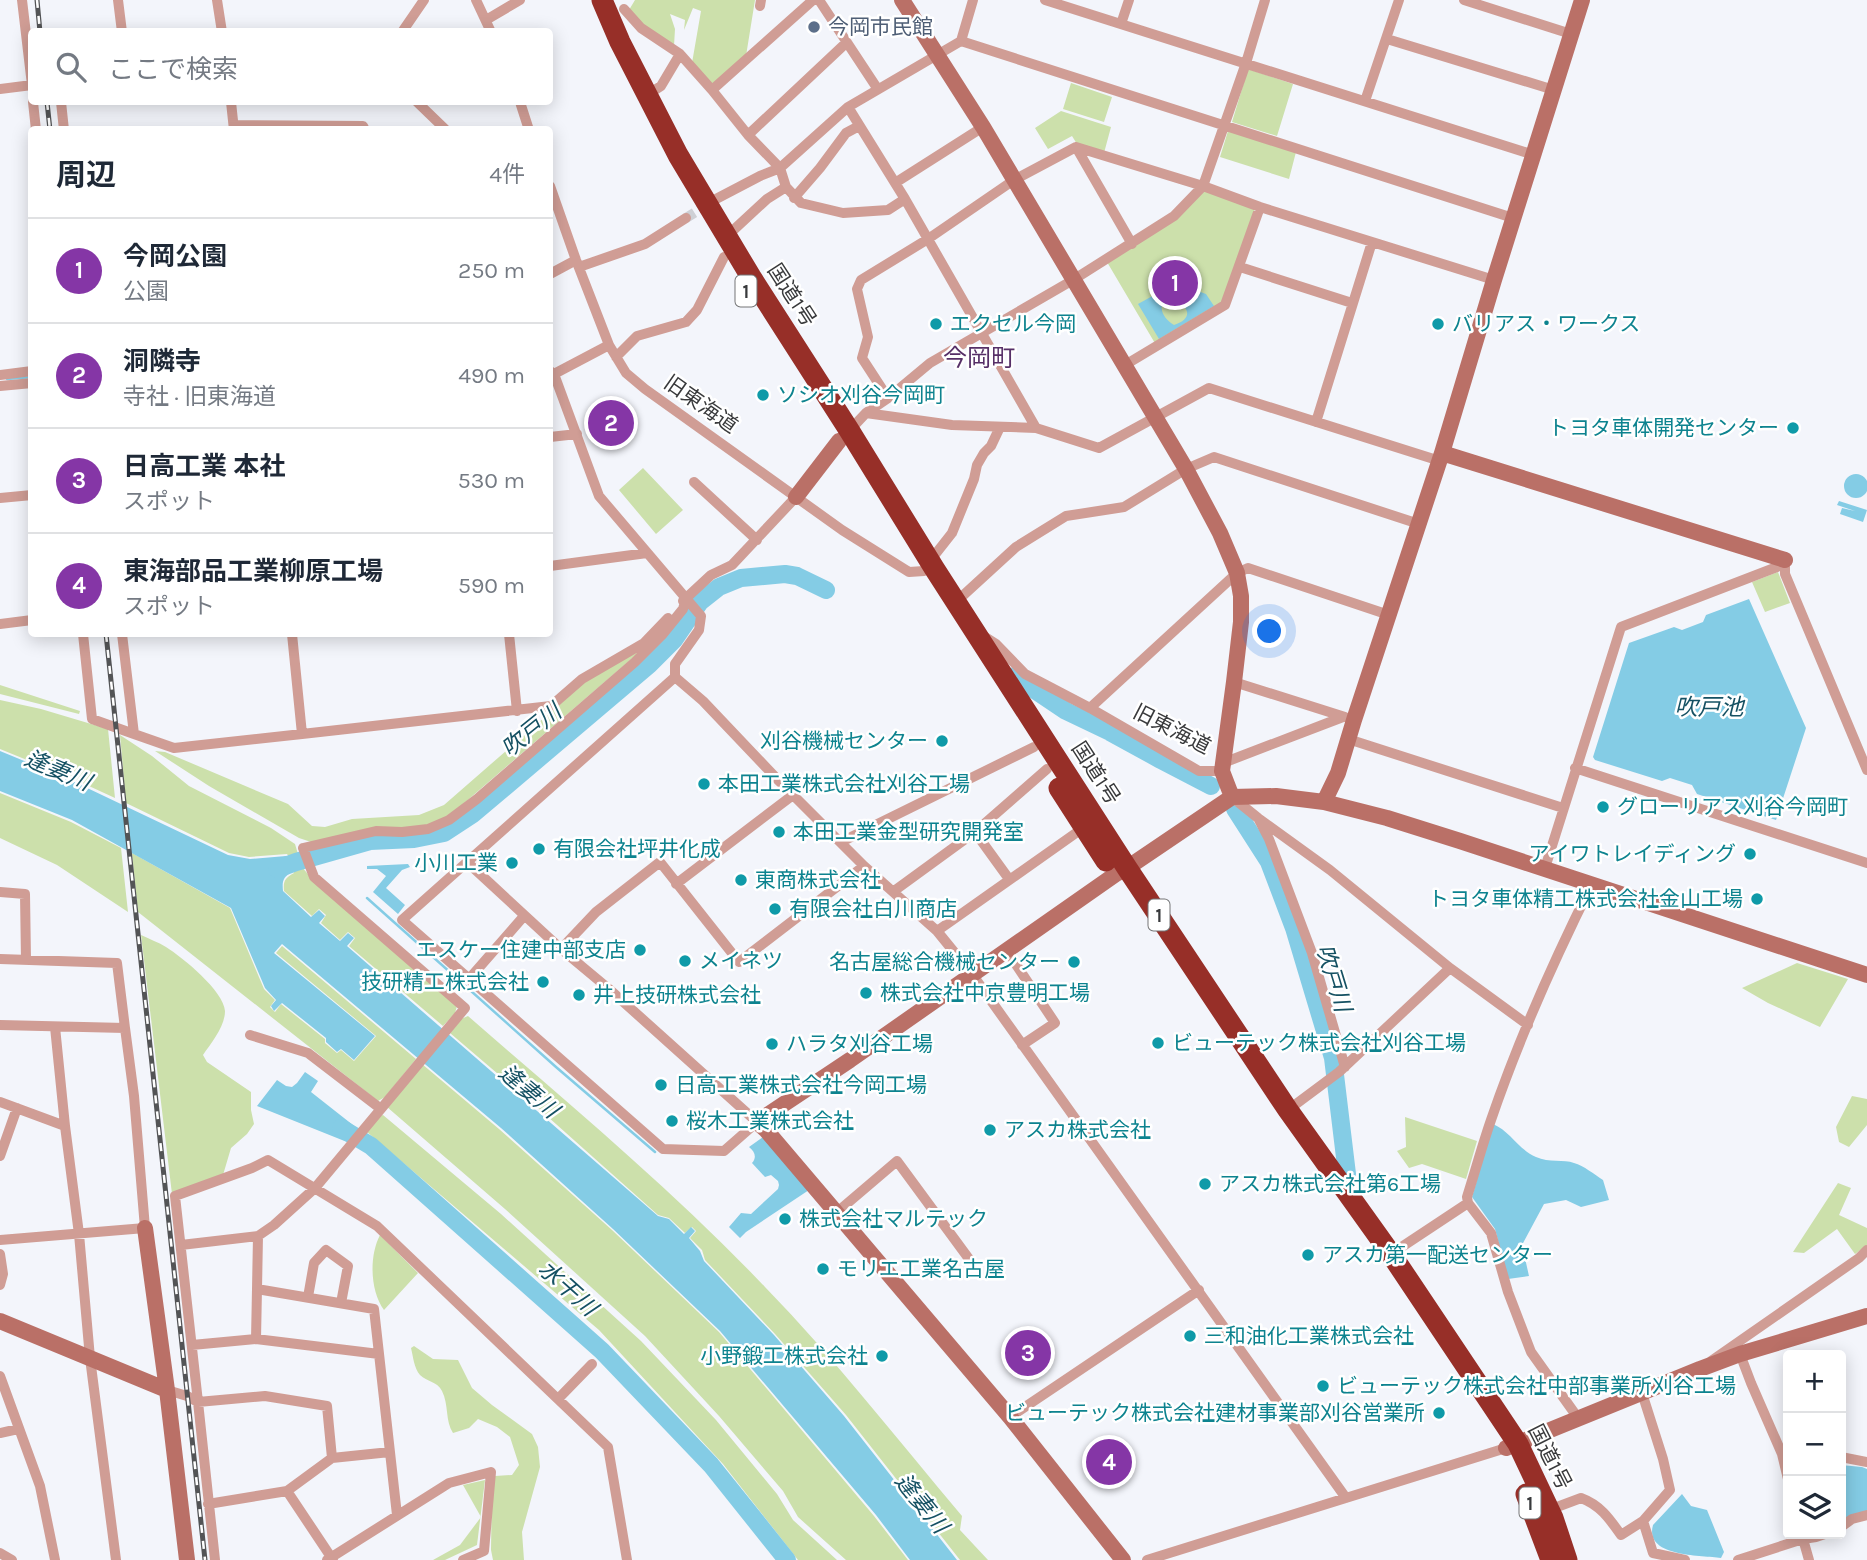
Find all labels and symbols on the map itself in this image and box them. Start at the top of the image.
place label: 今岡市民館 [828,15,933,39]
marker: 今岡市民館 [806,19,822,35]
pin: 1 [1152,257,1198,309]
street label: 国道1号 [763,259,821,331]
road number: 1 [736,276,756,306]
place label: エクセル今岡 [950,312,1076,336]
place label: バリアス・ワークス [1452,312,1640,336]
marker: エクセル今岡 [928,316,944,332]
marker: バリアス・ワークス [1430,316,1446,332]
district label: 今岡町 [943,344,1015,372]
street label: 旧東海道 [660,370,742,438]
place label: ソシオ刈谷今岡町 [777,383,945,407]
marker: ソシオ刈谷今岡町 [755,387,771,403]
pin: 2 [588,397,634,449]
place label: トヨタ車体開発センター [1548,416,1779,440]
marker: トヨタ車体開発センター [1785,420,1801,436]
your location [1252,614,1286,648]
water label: 吹戸池 [1675,694,1746,721]
water label: 吹戸川 [496,696,569,763]
street label: 旧東海道 [1129,699,1215,759]
place label: 刈谷機械センター [760,729,928,753]
marker: 刈谷機械センター [934,733,950,749]
street label: 国道1号 [1067,737,1125,809]
water label: 逢妻川 [21,745,98,798]
place label: 本田工業株式会社刈谷工場 [718,772,970,796]
marker: 本田工業株式会社刈谷工場 [696,776,712,792]
place label: グローリアス刈谷今岡町 [1617,795,1848,819]
marker: グローリアス刈谷今岡町 [1595,799,1611,815]
place label: 本田工業金型研究開発室 [793,820,1024,844]
marker: 本田工業金型研究開発室 [771,824,787,840]
place label: 有限会社坪井化成 [553,837,721,861]
marker: 有限会社坪井化成 [531,841,547,857]
place label: アイワトレイディング [1529,842,1736,866]
marker: アイワトレイディング [1742,846,1758,862]
place label: 小川工業 [414,851,498,875]
marker: 小川工業 [504,855,520,871]
place label: 東商株式会社 [755,868,881,892]
marker: 東商株式会社 [733,872,749,888]
place label: トヨタ車体精工株式会社金山工場 [1428,887,1743,911]
marker: トヨタ車体精工株式会社金山工場 [1749,891,1765,907]
place label: 有限会社白川商店 [789,897,957,921]
road number: 1 [1148,900,1170,931]
marker: 有限会社白川商店 [767,901,783,917]
place label: エスケー住建中部支店 [416,938,626,962]
water label: 吹戸川 [1311,941,1357,1018]
marker: エスケー住建中部支店 [632,942,648,958]
place label: メイネツ [699,949,783,973]
place label: 名古屋総合機械センター [829,950,1060,974]
marker: メイネツ [677,953,693,969]
marker: 名古屋総合機械センター [1066,954,1082,970]
place label: 技研精工株式会社 [361,970,529,994]
marker: 技研精工株式会社 [535,974,551,990]
place label: 株式会社中京豊明工場 [880,981,1090,1005]
place label: 井上技研株式会社 [593,983,761,1007]
marker: 株式会社中京豊明工場 [858,985,874,1001]
marker: 井上技研株式会社 [571,987,587,1003]
place label: ビューテック株式会社刈谷工場 [1172,1031,1466,1055]
place label: ハラタ刈谷工場 [786,1032,933,1056]
marker: ビューテック株式会社刈谷工場 [1150,1035,1166,1051]
marker: ハラタ刈谷工場 [764,1036,780,1052]
water label: 逢妻川 [494,1059,566,1126]
place label: 日高工業株式会社今岡工場 [675,1073,927,1097]
marker: 日高工業株式会社今岡工場 [653,1077,669,1093]
place label: 桜木工業株式会社 [686,1109,854,1133]
marker: 桜木工業株式会社 [664,1113,680,1129]
place label: アスカ株式会社 [1004,1118,1151,1142]
marker: アスカ株式会社 [982,1122,998,1138]
place label: アスカ株式会社第6工場 [1219,1172,1441,1196]
marker: アスカ株式会社第6工場 [1197,1176,1213,1192]
place label: 株式会社マルテック [799,1207,988,1231]
marker: 株式会社マルテック [777,1211,793,1227]
place label: アスカ第一配送センター [1322,1243,1553,1267]
marker: アスカ第一配送センター [1300,1247,1316,1263]
water label: 水干川 [533,1255,605,1323]
place label: モリエ工業名古屋 [837,1257,1005,1281]
marker: モリエ工業名古屋 [815,1261,831,1277]
place label: 三和油化工業株式会社 [1204,1324,1414,1348]
pin: 3 [1005,1327,1051,1379]
marker: 三和油化工業株式会社 [1182,1328,1198,1344]
place label: 小野鍛工株式会社 [700,1344,868,1368]
marker: 小野鍛工株式会社 [874,1348,890,1364]
place label: ビューテック株式会社中部事業所刈谷工場 [1337,1374,1736,1398]
marker: ビューテック株式会社中部事業所刈谷工場 [1315,1378,1331,1394]
place label: ビューテック株式会社建材事業部刈谷営業所 [1005,1401,1425,1425]
marker: ビューテック株式会社建材事業部刈谷営業所 [1431,1405,1447,1421]
street label: 国道1号 [1523,1420,1577,1494]
pin: 4 [1086,1436,1132,1488]
water label: 逢妻川 [889,1468,956,1541]
road number: 1 [1520,1488,1540,1518]

